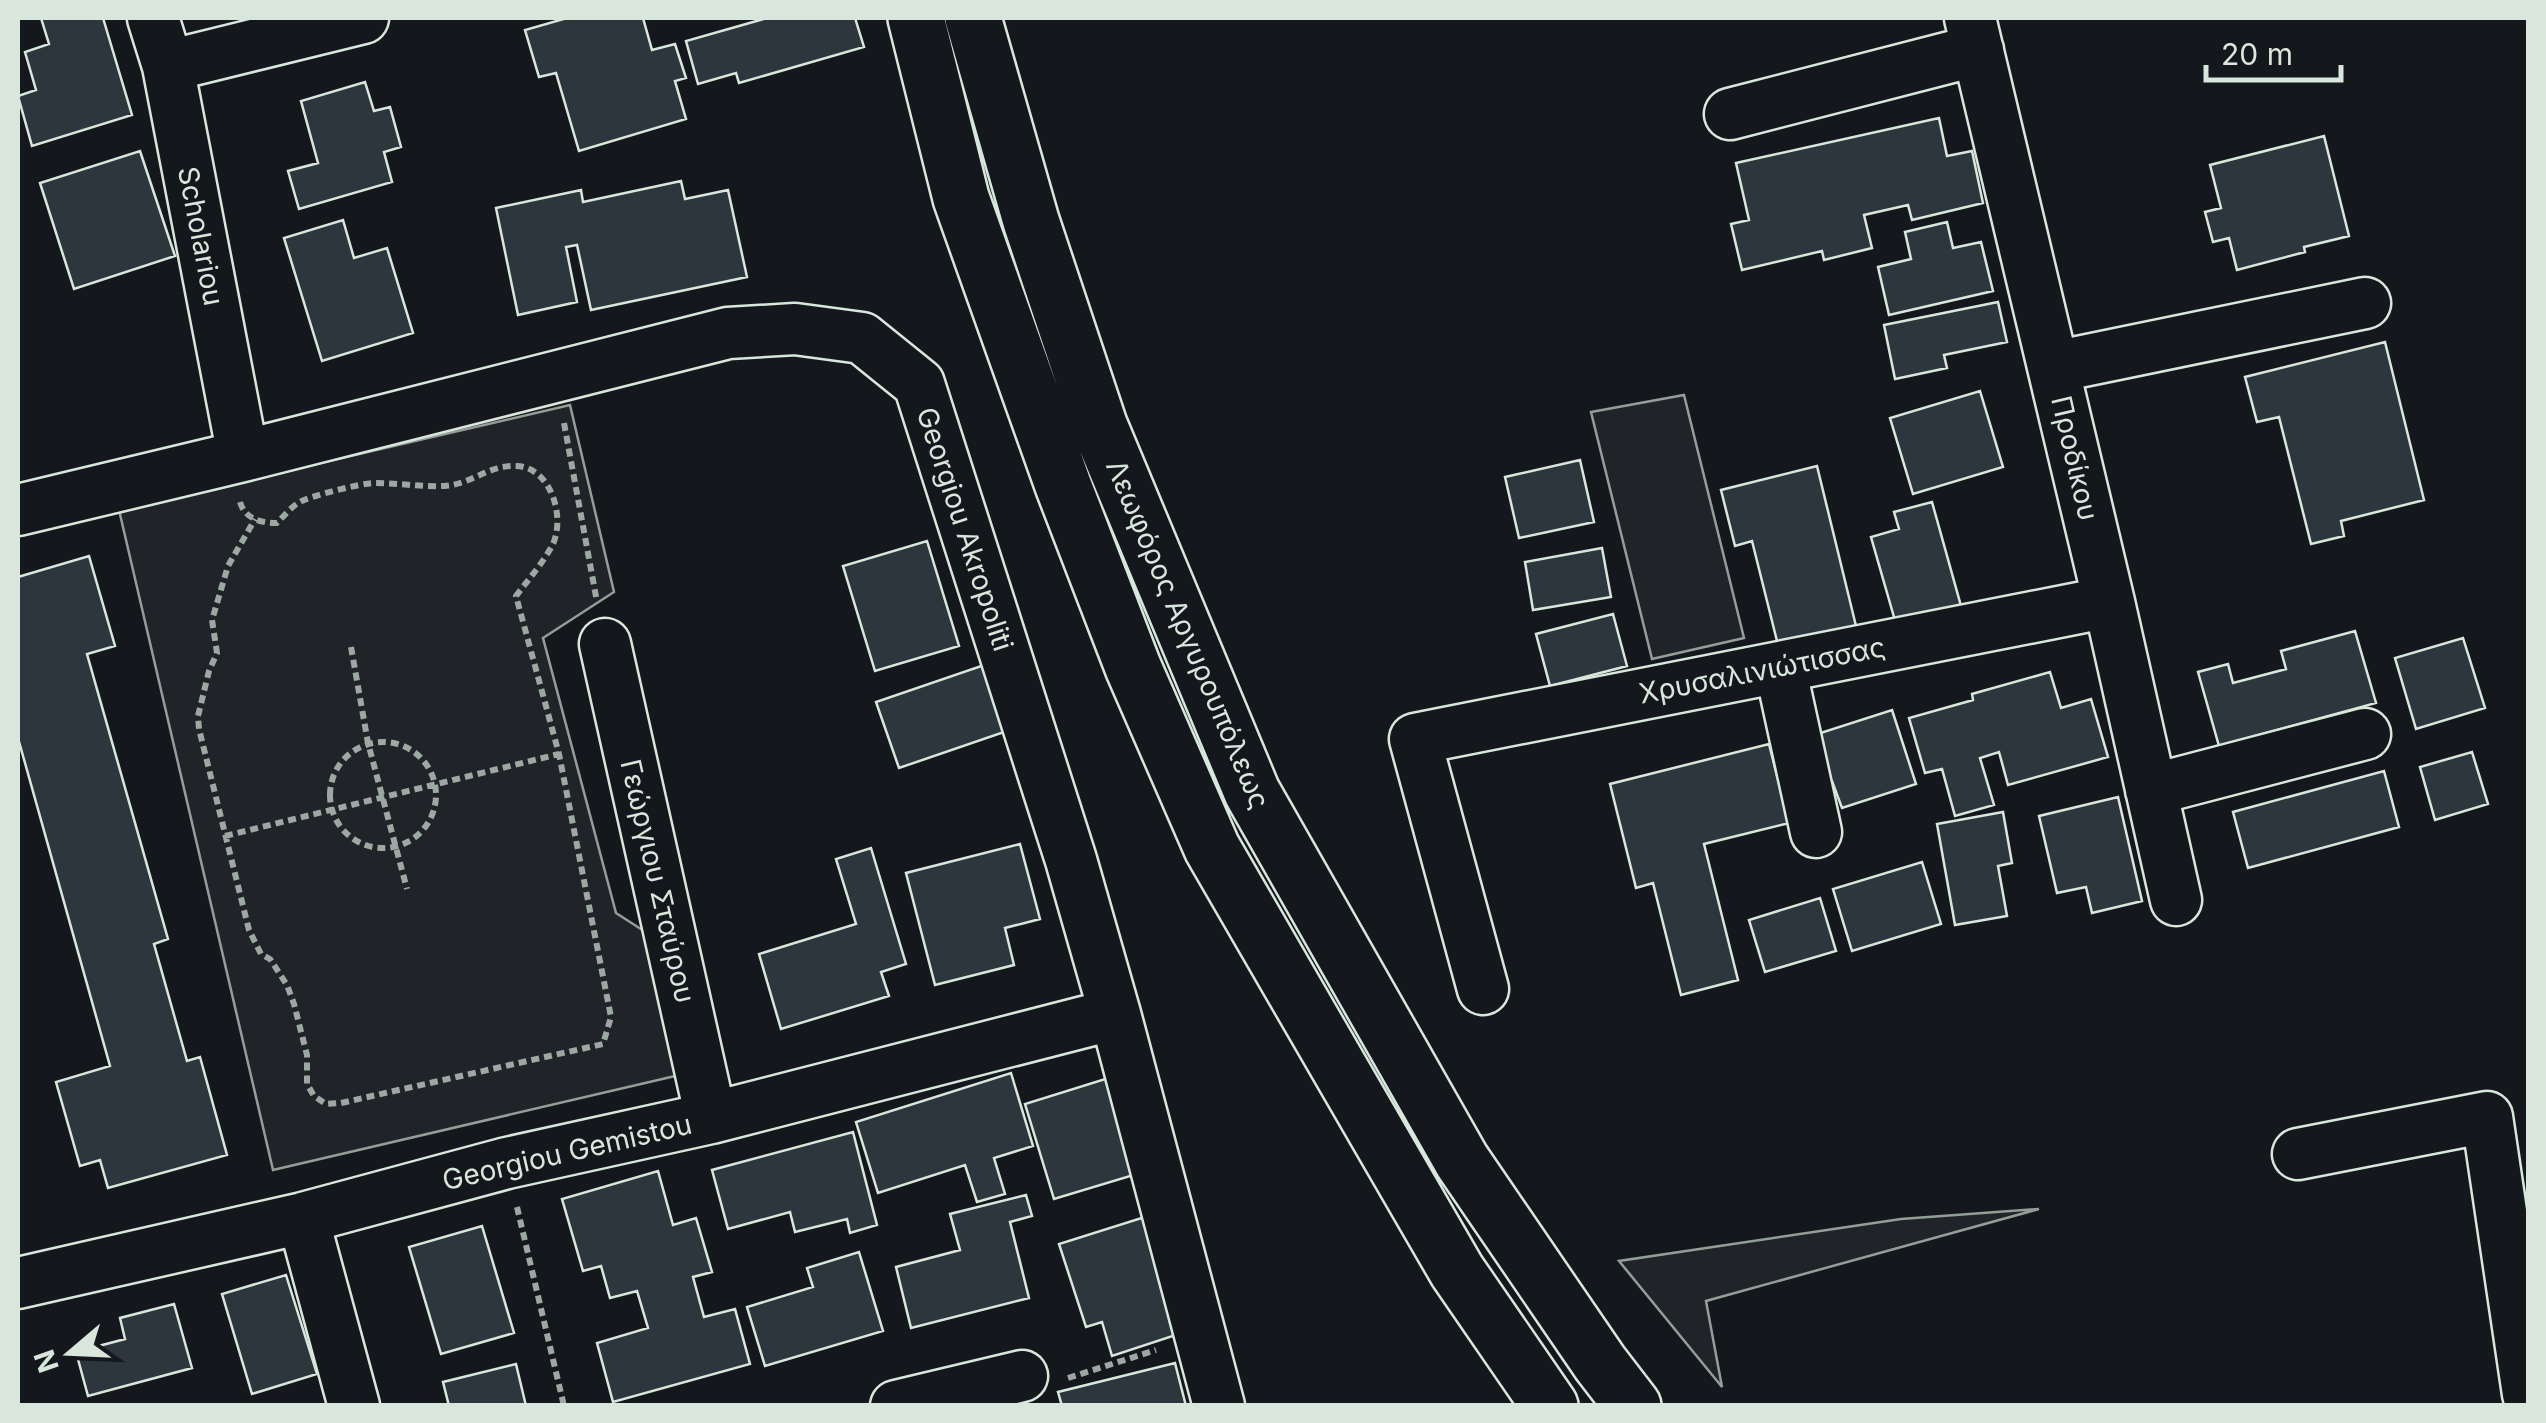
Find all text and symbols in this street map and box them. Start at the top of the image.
scale bar [2206,20,2341,82]
text: 20 m [2221,36,2293,72]
street label: Scholariou [171,164,231,308]
street label: Προδίκου [2044,392,2106,524]
street label: Georgiou Akropoliti [910,403,1020,655]
street label: Λεωφόρος Αργυρουπόλεως [1099,454,1277,814]
street label: Χρυσαλινιώτισσας [1636,629,1888,711]
street label: Γεώργιου Σταύρου [613,756,703,1006]
street label: Georgiou Gemistou [439,1107,695,1197]
north arrow [20,1303,120,1403]
text: N [27,1346,66,1377]

